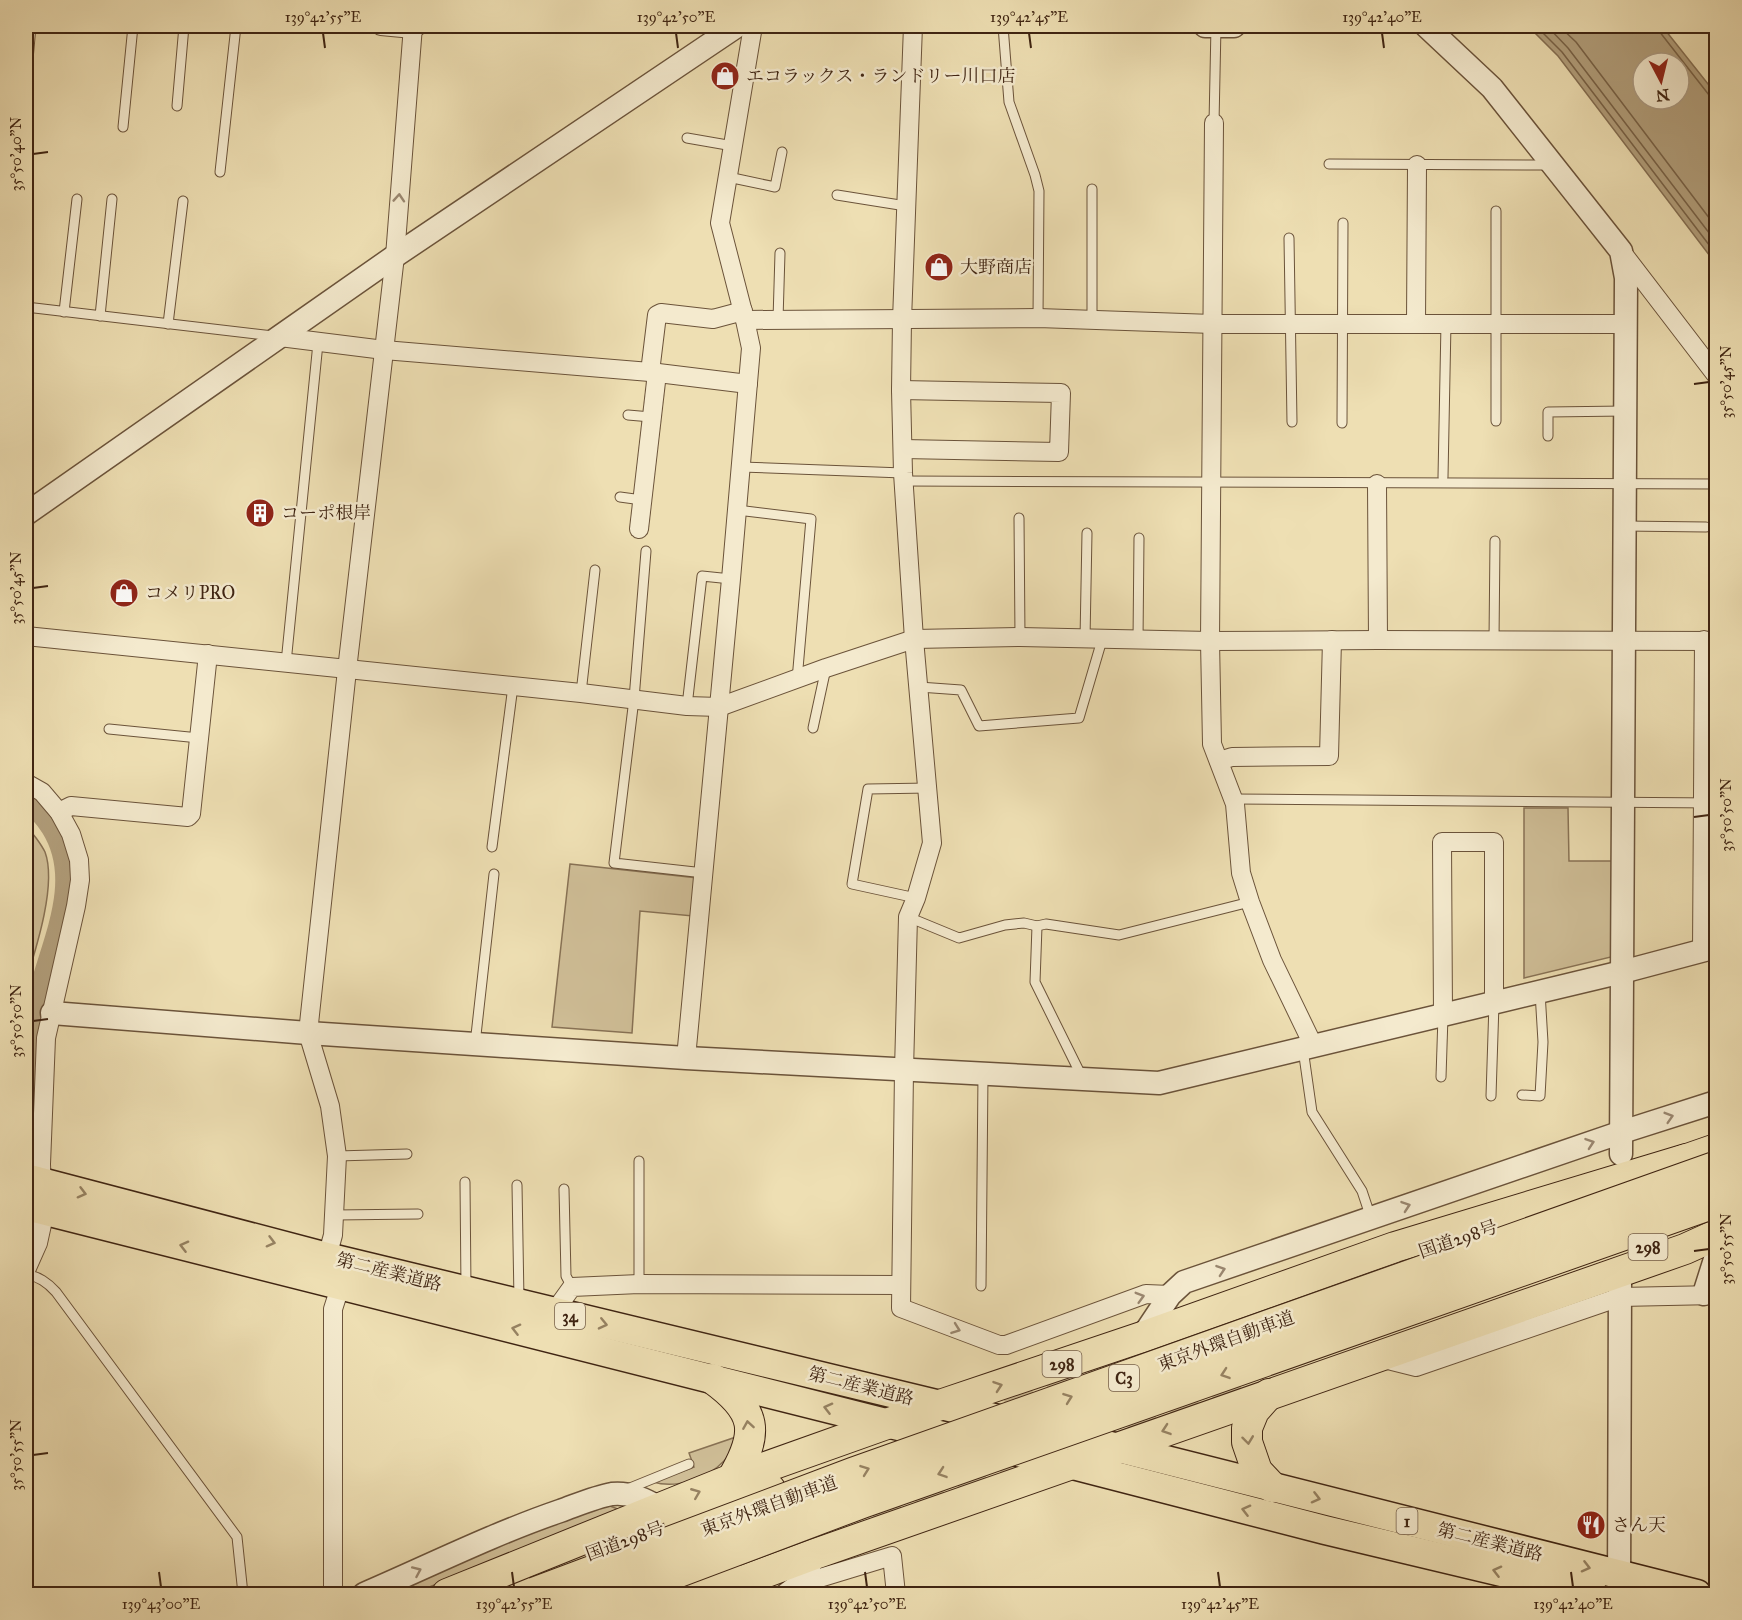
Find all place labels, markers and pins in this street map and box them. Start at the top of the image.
shop icon: エコラックス・ランドリー川口店 [709,60,741,92]
place label: エコラックス・ランドリー川口店 [746,65,1015,87]
shop icon: 大野商店 [923,251,955,283]
place label: 大野商店 [960,256,1032,278]
building icon: コーポ根岸 [244,497,276,529]
place label: コーポ根岸 [281,502,371,524]
shop icon: コメリPRO [108,577,140,609]
place label: コメリPRO [145,582,235,604]
restaurant icon: さん天 [1575,1509,1607,1541]
place label: さん天 [1612,1514,1666,1536]

